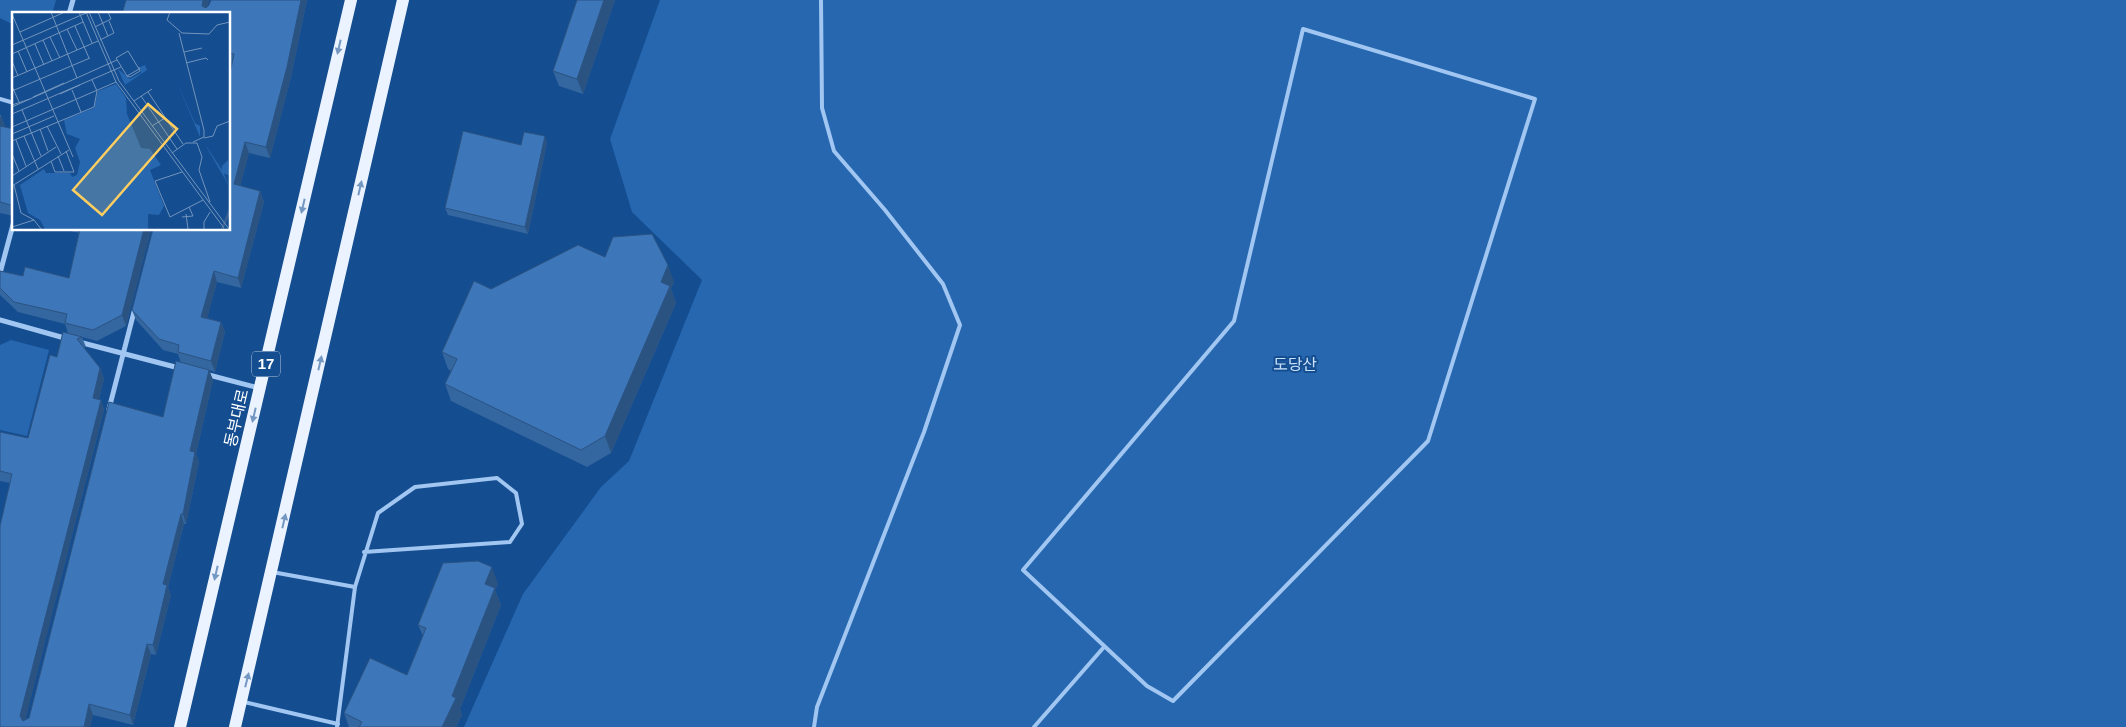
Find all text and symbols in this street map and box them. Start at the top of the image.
inset map [12,12,230,230]
one-way arrow [335,40,343,55]
one-way arrow [356,180,364,195]
one-way arrow [299,198,307,213]
road number: 17 [252,352,280,376]
one-way arrow [316,355,324,371]
park label: 도당산 [1273,356,1317,373]
street label: 동부대로 [222,387,251,449]
one-way arrow [250,408,258,423]
one-way arrow [280,514,288,529]
one-way arrow [212,566,220,581]
one-way arrow [243,672,251,687]

